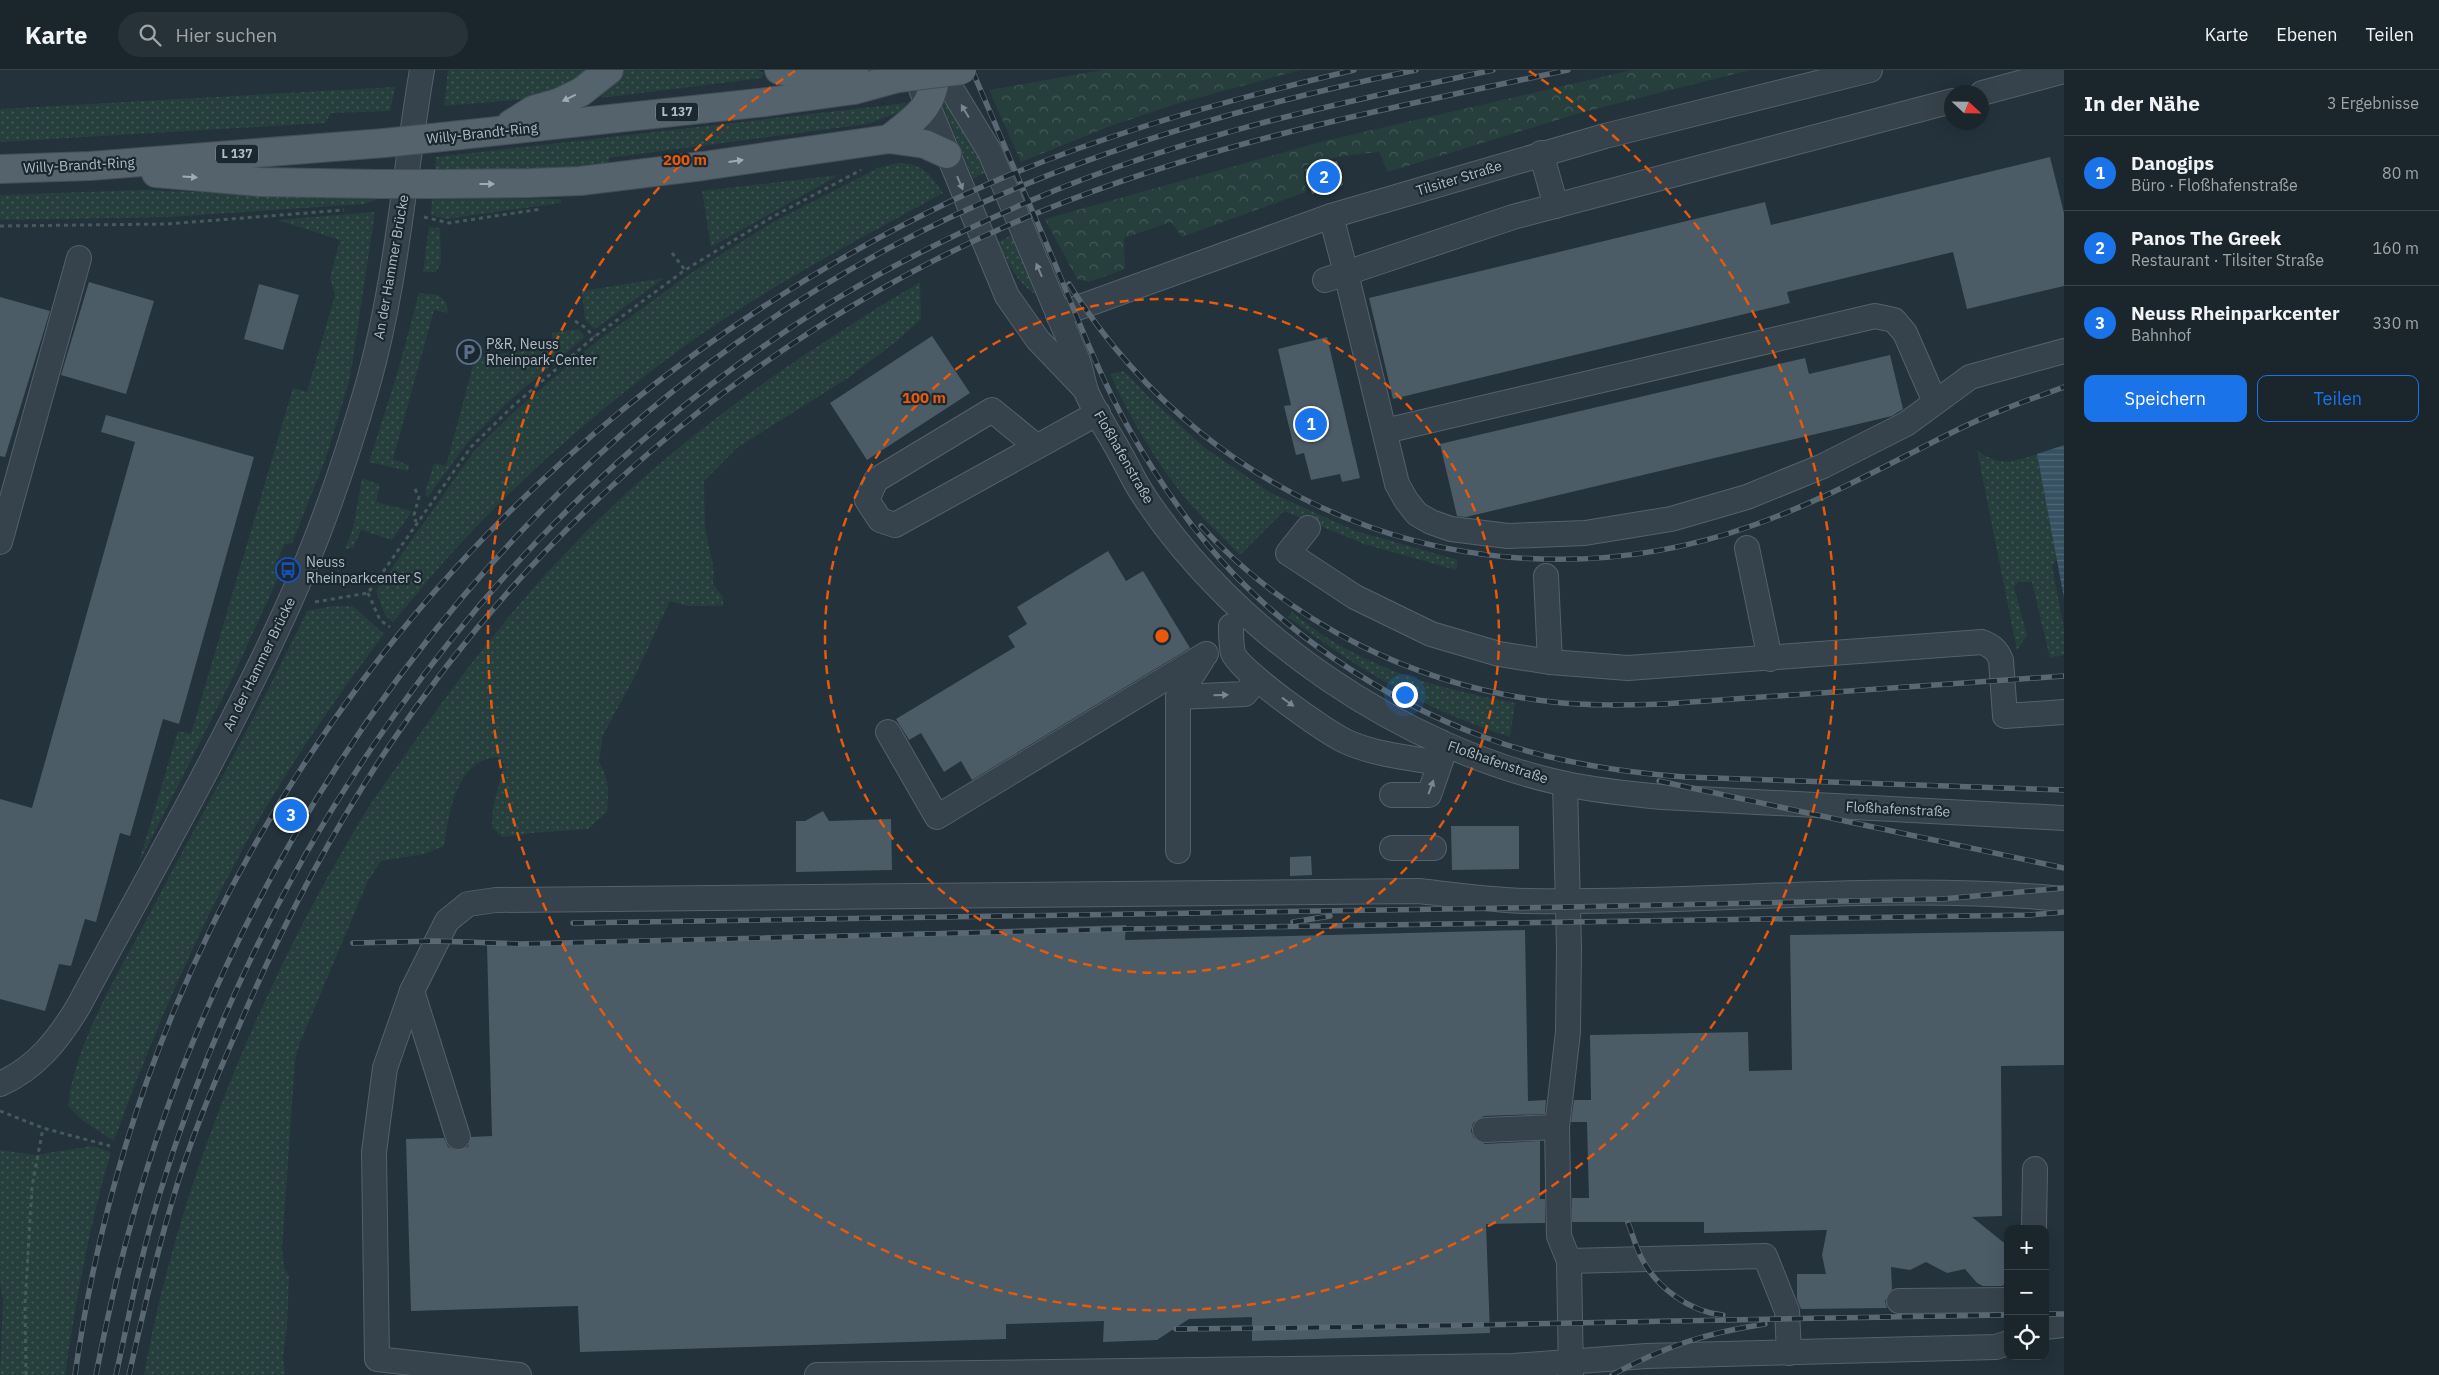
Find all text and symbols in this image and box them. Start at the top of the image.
search box [118,12,468,57]
text: Karte [25,19,88,51]
icon: search [136,21,164,49]
text: Hier suchen [176,23,277,47]
text: Karte [2205,23,2248,46]
text: Ebenen [2276,23,2337,46]
text: Teilen [2365,23,2414,46]
north arrow [1944,85,1989,130]
text: In der Nähe [2084,89,2200,117]
text: 3 Ergebnisse [2327,93,2419,113]
one-way arrow [562,94,576,102]
road number: L 137 [656,102,698,122]
one-way arrow [961,104,970,117]
street label: Willy-Brandt-Ring [426,118,539,148]
road number: L 137 [216,144,258,164]
text: 200 m [663,150,707,169]
text: Danogips [2131,151,2214,175]
street label: Willy-Brandt-Ring [23,153,136,177]
street label: Tilsiter Straße [1414,156,1504,200]
one-way arrow [728,157,744,165]
pin: 2 [1308,158,1340,196]
text: 1 [2095,163,2105,183]
text: 80 m [2382,163,2419,183]
one-way arrow [183,173,199,181]
text: Büro · Floßhafenstraße [2131,175,2298,195]
one-way arrow [956,176,964,190]
one-way arrow [479,180,495,188]
street label: An der Hammer Brücke [369,193,413,341]
text: Panos The Greek [2131,226,2281,250]
text: 2 [2095,238,2105,258]
text: 160 m [2372,238,2419,258]
text: Restaurant · Tilsiter Straße [2131,250,2324,270]
one-way arrow [1035,263,1043,277]
text: Neuss Rheinparkcenter [2131,301,2340,325]
text: 3 [2095,313,2105,333]
text: 330 m [2372,313,2419,333]
text: Bahnhof [2131,325,2191,345]
place label: P&R, Neuss Rheinpark-Center [486,335,597,369]
parking icon: P&R, Neuss Rheinpark-Center [456,339,482,365]
button: Speichern [2084,375,2247,422]
button: Teilen [2257,375,2419,422]
text: 100 m [902,388,946,407]
pin: 1 [1295,405,1327,443]
street label: Floßhafenstraße [1090,407,1158,507]
place label: Neuss Rheinparkcenter S [306,553,422,587]
bus stop icon: Neuss Rheinparkcenter S [275,557,301,583]
street label: An der Hammer Brücke [219,594,299,734]
centre of rings [1153,627,1171,645]
your location [1392,682,1418,708]
one-way arrow [1213,691,1229,699]
one-way arrow [1281,697,1295,707]
street label: Floßhafenstraße [1446,736,1551,788]
one-way arrow [1428,779,1436,794]
pin: 3 [275,796,307,834]
street label: Floßhafenstraße [1845,797,1951,821]
map controls [2004,1225,2049,1360]
button: + [2004,1225,2049,1270]
button: − [2004,1270,2049,1315]
button: locate [2004,1315,2049,1360]

